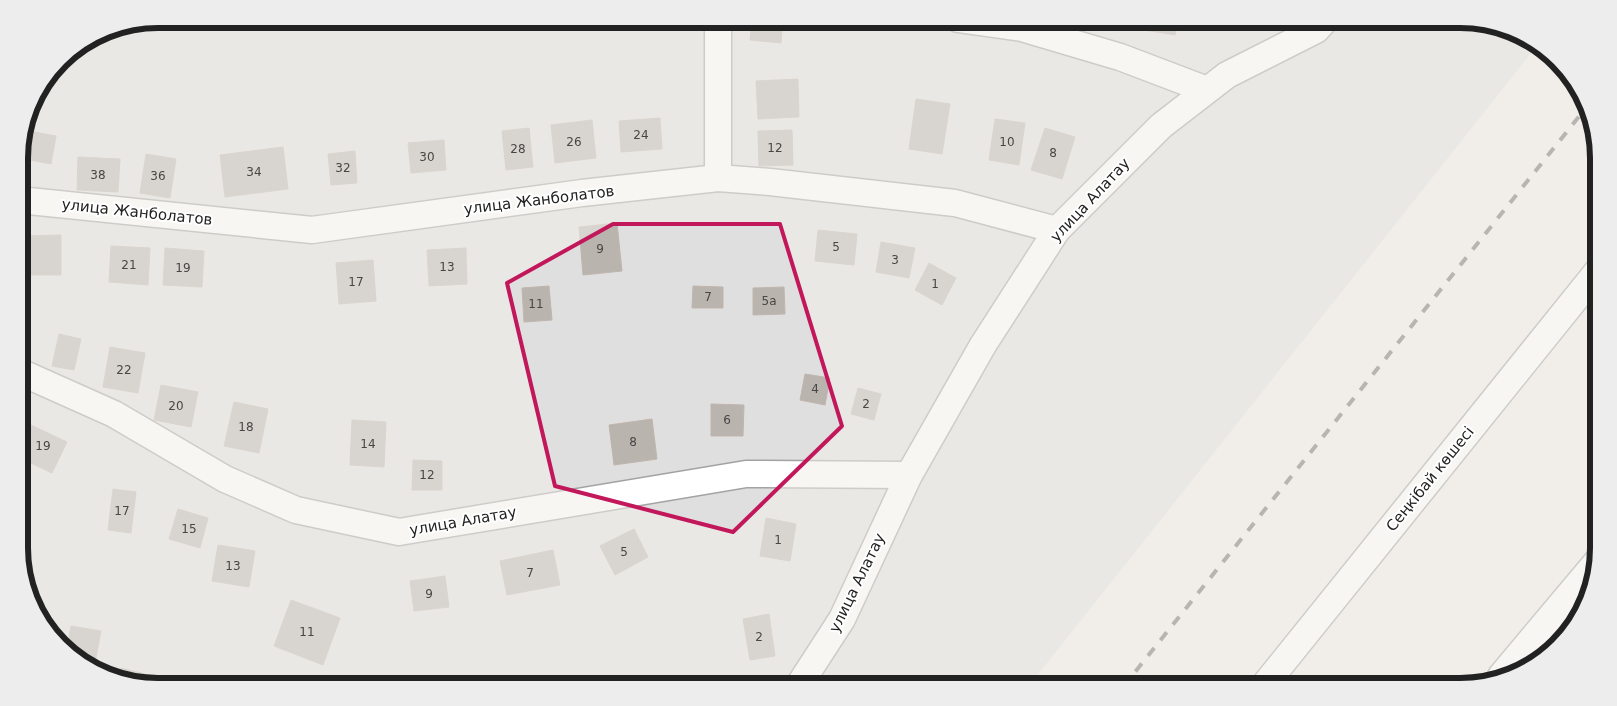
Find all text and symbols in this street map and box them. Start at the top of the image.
house number: 24 [633,128,649,142]
house number: 26 [566,135,582,149]
house number: 10 [999,135,1015,149]
house number: 12 [767,141,783,155]
house number: 28 [510,142,526,156]
house number: 8 [1049,146,1057,160]
house number: 30 [419,150,435,164]
street label: улица Алатау [1047,154,1134,246]
house number: 32 [335,161,351,175]
house number: 34 [246,165,262,179]
house number: 38 [90,168,106,182]
house number: 36 [150,169,166,183]
street label: улица Жанболатов [463,182,615,218]
street label: улица Жанболатов [61,195,213,229]
house number: 5 [832,240,840,254]
house number: 9 [596,242,604,256]
house number: 3 [891,253,899,267]
house number: 21 [121,258,137,272]
house number: 13 [439,260,455,274]
house number: 19 [175,261,191,275]
house number: 17 [348,275,364,289]
house number: 1 [931,277,939,291]
house number: 7 [704,290,712,304]
house number: 5а [762,294,777,308]
house number: 11 [528,297,544,311]
house number: 22 [116,363,132,377]
house number: 4 [811,382,819,396]
house number: 2 [862,397,870,411]
house number: 20 [168,399,184,413]
house number: 6 [723,413,731,427]
house number: 18 [238,420,254,434]
street label: Сеңкібай көшесі [1382,423,1478,535]
house number: 8 [629,435,637,449]
house number: 14 [360,437,376,451]
house number: 19 [35,439,51,453]
house number: 12 [419,468,435,482]
street label: улица Алатау [408,503,518,539]
house number: 17 [114,504,130,518]
house number: 15 [181,522,197,536]
street label: улица Алатау [825,530,889,636]
house number: 1 [774,533,782,547]
house number: 5 [620,545,628,559]
house number: 13 [225,559,241,573]
house number: 7 [526,566,534,580]
house number: 9 [425,587,433,601]
house number: 11 [299,625,315,639]
house number: 2 [755,630,763,644]

